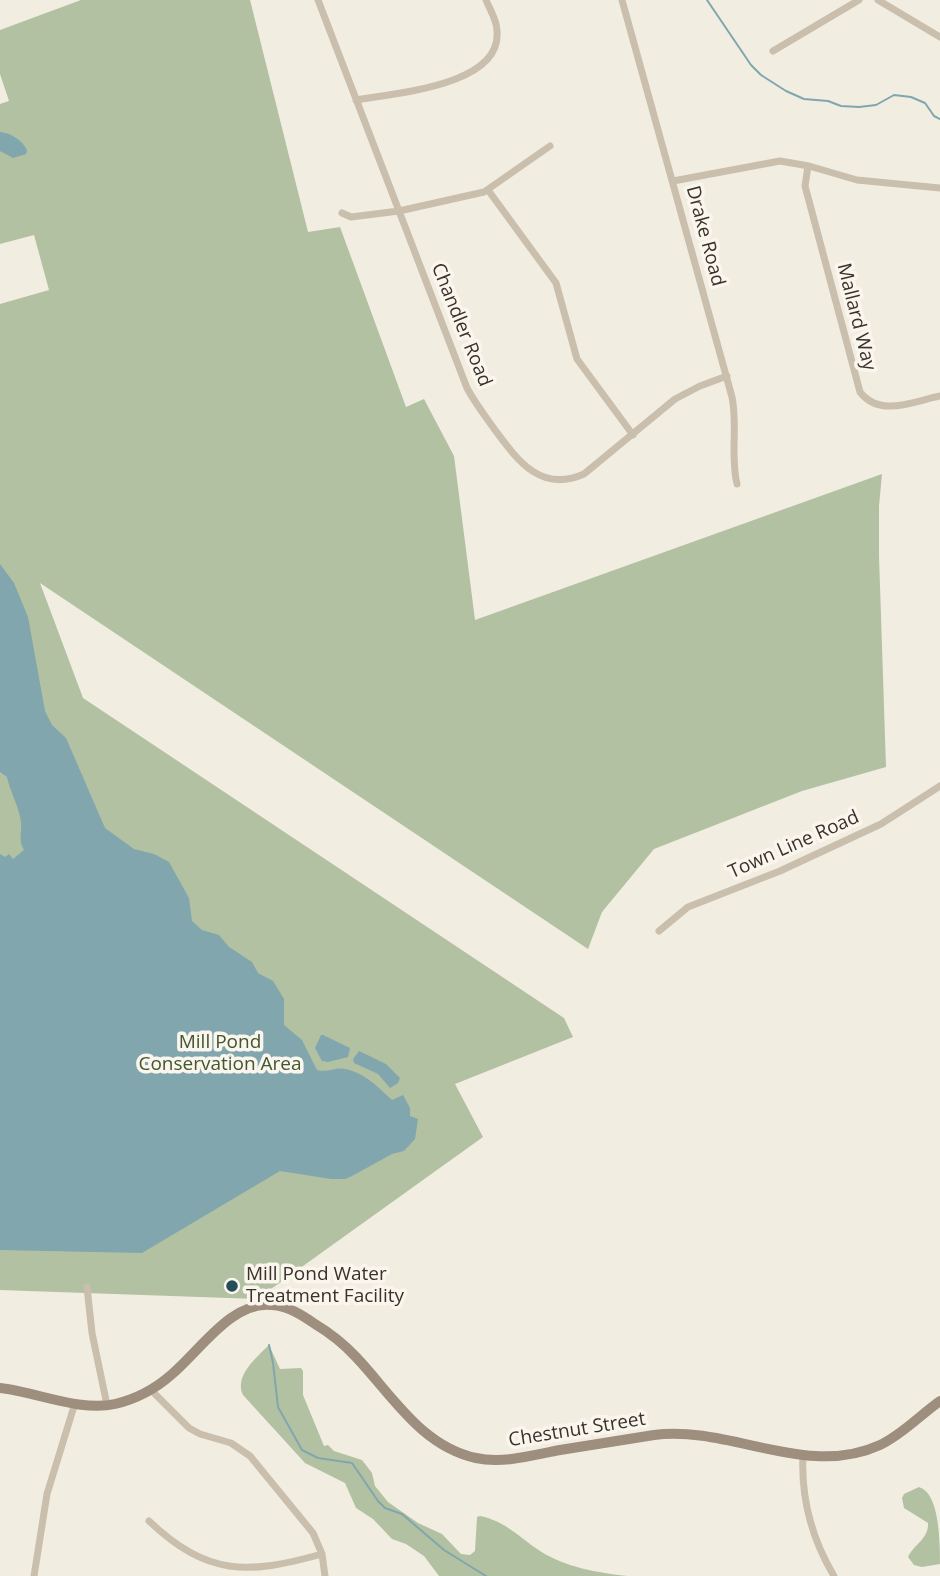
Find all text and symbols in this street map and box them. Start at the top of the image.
street label: Drake Road [681,183,729,289]
street label: Chandler Road [426,260,496,390]
street label: Mallard Way [832,261,880,373]
street label: Town Line Road [725,806,863,884]
park label: Mill Pond Conservation Area [138,1032,302,1076]
place label: Mill Pond Water Treatment Facility [246,1264,404,1308]
marker: Mill Pond Water Treatment Facility [224,1278,240,1294]
street label: Chestnut Street [507,1408,647,1452]

